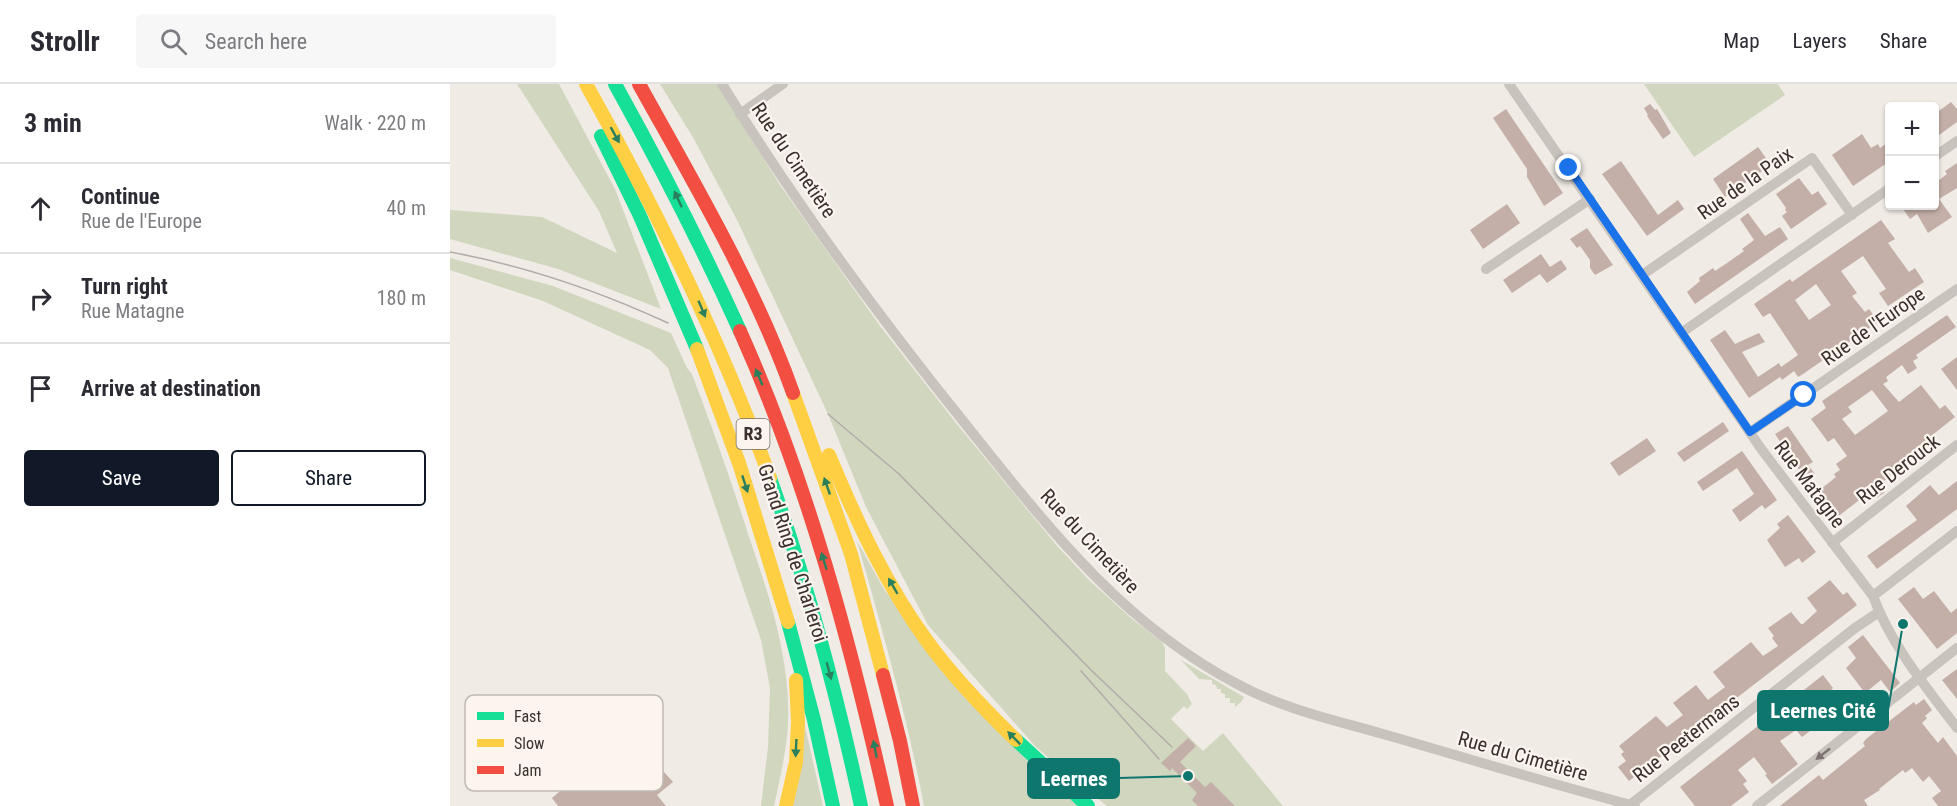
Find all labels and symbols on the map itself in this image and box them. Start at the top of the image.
street label: Rue du Cimetière [747,98,841,222]
one-way arrow [610,127,620,144]
street label: Rue de la Paix [1693,141,1797,225]
route end [1555,154,1581,180]
one-way arrow [674,191,683,208]
street label: Rue de l'Europe [1817,282,1929,370]
one-way arrow [698,300,707,318]
one-way arrow [753,368,763,386]
route start [1790,381,1816,407]
road number: R3 [736,419,770,449]
street label: Rue Derouck [1852,429,1944,509]
street label: Rue Matagne [1769,436,1851,532]
street label: Grand Ring de Charleroi [753,461,833,645]
one-way arrow [741,475,750,493]
one-way arrow [821,477,831,495]
street label: Rue du Cimetière [1036,484,1144,598]
one-way arrow [819,552,828,570]
one-way arrow [888,578,898,595]
one-way arrow [825,662,835,680]
street label: Rue Peetermans [1628,689,1744,787]
callout: Leernes Cité [1758,691,1888,730]
legend [465,695,663,791]
text: Leernes Cité [1770,699,1876,723]
text: Fast [514,707,541,726]
street label: Rue du Cimetière [1455,726,1591,786]
one-way arrow [1008,732,1022,746]
text: Slow [514,734,544,753]
one-way arrow [792,738,801,757]
one-way arrow [870,739,879,758]
one-way arrow [1815,747,1831,760]
callout: Leernes [1028,759,1119,798]
text: Jam [514,761,541,780]
text: Leernes [1040,767,1108,791]

